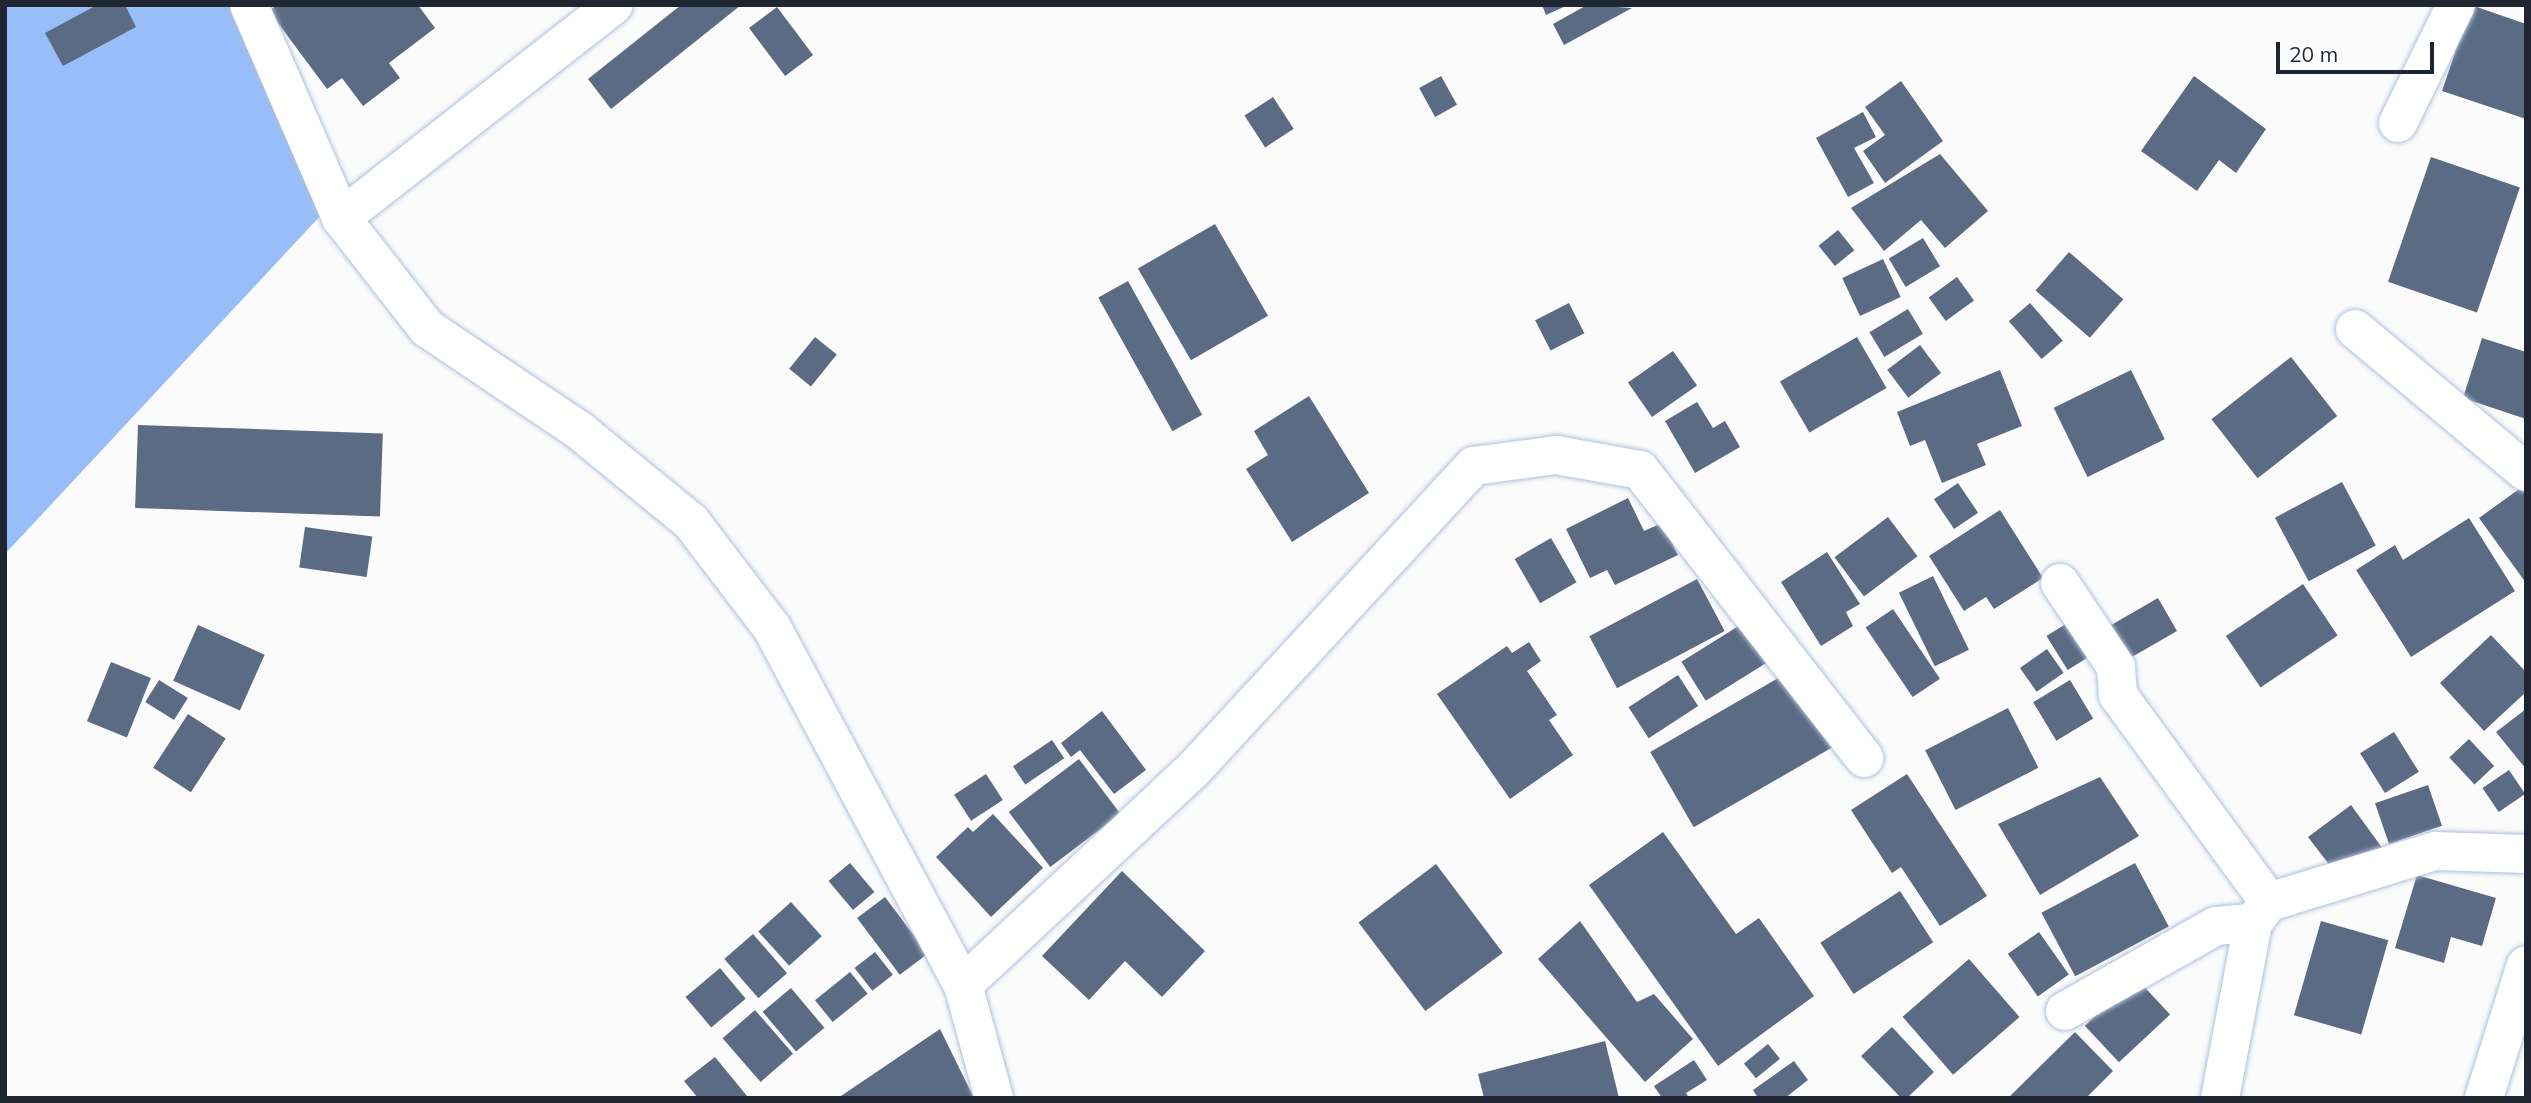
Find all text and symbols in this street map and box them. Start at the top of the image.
scale bar [2279,28,2436,72]
text: 20 m [2289,41,2338,67]

